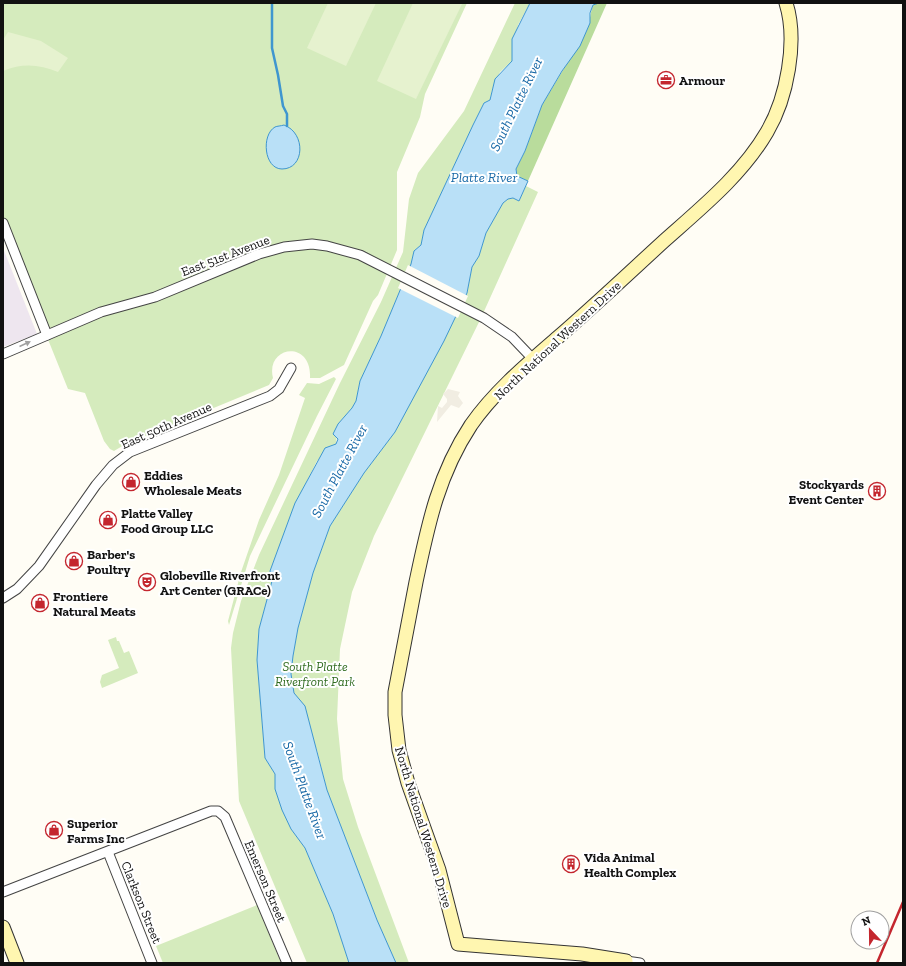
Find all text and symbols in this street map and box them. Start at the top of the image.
water label: South Platte River [486,54,547,154]
office icon: Armour [656,70,676,90]
place label: Armour [679,73,725,88]
water label: Platte River [451,169,517,186]
street label: East 51st Avenue [179,232,271,279]
street label: North National Western Drive [491,278,624,403]
one-way arrow [20,341,32,347]
street label: East 50th Avenue [119,399,214,452]
water label: South Platte River [308,422,371,521]
place label: Eddies Wholesale Meats [144,468,242,498]
shop icon: Eddies Wholesale Meats [121,472,141,492]
place label: Stockyards Event Center [789,477,864,507]
building icon: Stockyards Event Center [867,481,887,501]
place label: Platte Valley Food Group LLC [121,506,213,536]
shop icon: Platte Valley Food Group LLC [98,510,118,530]
place label: Barber's Poultry [87,547,135,577]
shop icon: Barber's Poultry [64,551,84,571]
place label: Globeville Riverfront Art Center (GRACe) [160,568,281,598]
theatre icon: Globeville Riverfront Art Center (GRACe) [137,572,157,592]
place label: Frontiere Natural Meats [53,589,136,619]
shop icon: Frontiere Natural Meats [30,593,50,613]
park label: South Platte Riverfront Park [275,659,355,689]
water label: South Platte River [279,739,330,841]
street label: North National Western Drive [392,745,455,909]
place label: Superior Farms Inc [67,816,125,846]
shop icon: Superior Farms Inc [44,820,64,840]
street label: Emerson Street [242,838,290,925]
place label: Vida Animal Health Complex [584,850,676,880]
building icon: Vida Animal Health Complex [561,854,581,874]
street label: Clarkson Street [118,859,165,946]
north arrow [850,910,890,950]
text: N [860,913,873,929]

